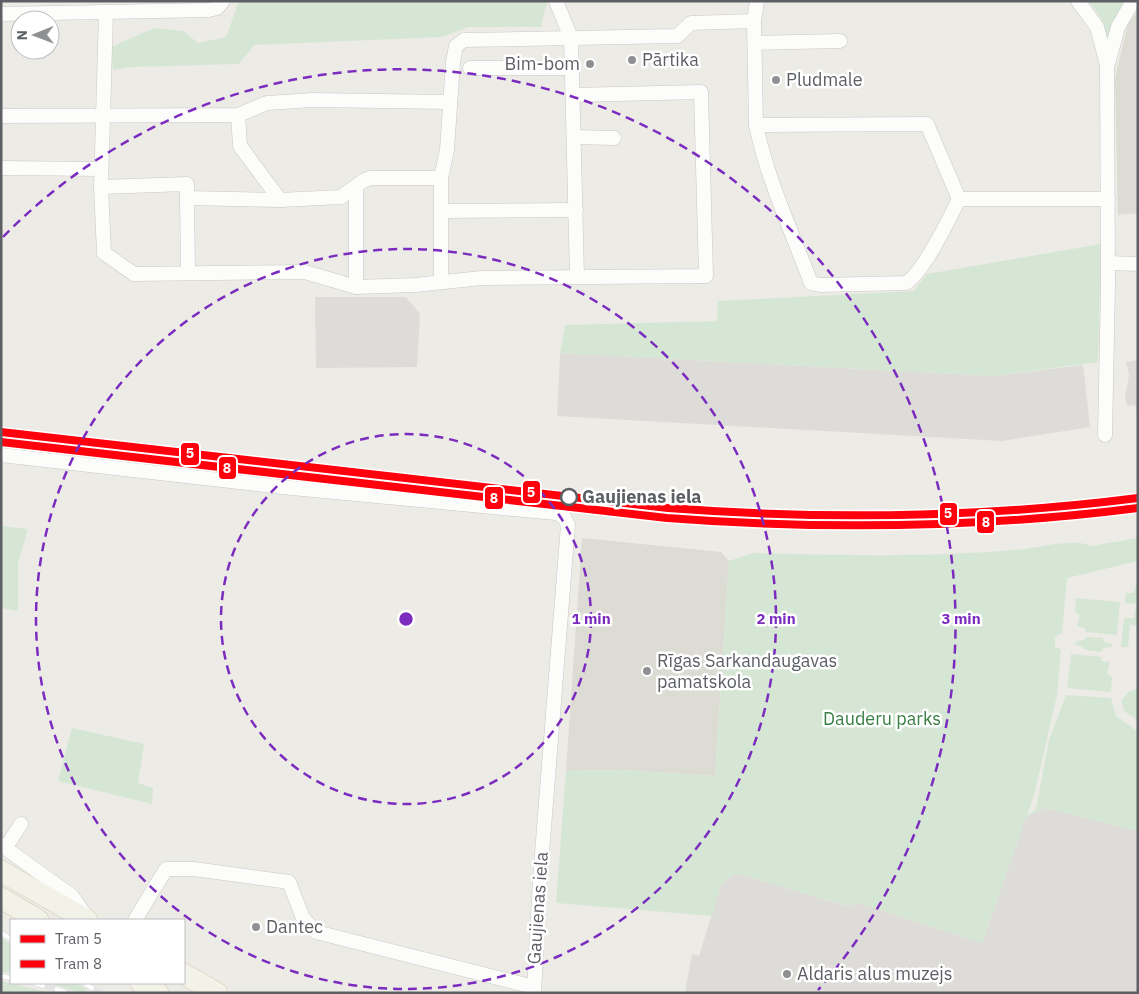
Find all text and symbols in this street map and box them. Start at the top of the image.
north arrow [10,10,60,60]
text: N [13,30,31,40]
place label: Pārtika [642,48,699,71]
place label: Bim-bom [505,52,580,75]
marker: Pārtika [626,54,638,66]
marker: Bim-bom [584,58,596,70]
place label: Pludmale [786,68,863,91]
marker: Pludmale [770,74,782,86]
line badge: 5 [180,442,200,466]
text: 5 [186,444,194,462]
line badge: 8 [218,456,237,480]
text: 8 [223,459,231,477]
line badge: 5 [522,480,541,504]
text: 5 [527,483,535,501]
place label: Gaujienas iela [582,485,702,508]
line badge: 8 [484,486,504,510]
marker: Gaujienas iela [560,488,578,506]
text: 8 [490,489,498,507]
line badge: 5 [939,502,958,526]
text: 5 [944,504,952,522]
line badge: 8 [976,510,995,534]
text: 8 [982,513,990,531]
text: 1 min [571,609,611,628]
text: 2 min [756,609,796,628]
text: 3 min [941,609,981,628]
centre of rings [397,610,415,628]
place label: Rīgas Sarkandaugavas pamatskola [657,649,837,693]
marker: Rīgas Sarkandaugavas pamatskola [641,665,653,677]
park label: Dauderu parks [823,707,941,730]
street label: Gaujienas iela [522,850,553,965]
place label: Dantec [266,915,323,938]
legend [10,919,185,984]
marker: Dantec [250,921,262,933]
text: Tram 5 [55,929,102,948]
text: Tram 8 [55,954,102,973]
place label: Aldaris alus muzejs [797,962,953,985]
marker: Aldaris alus muzejs [781,968,793,980]

